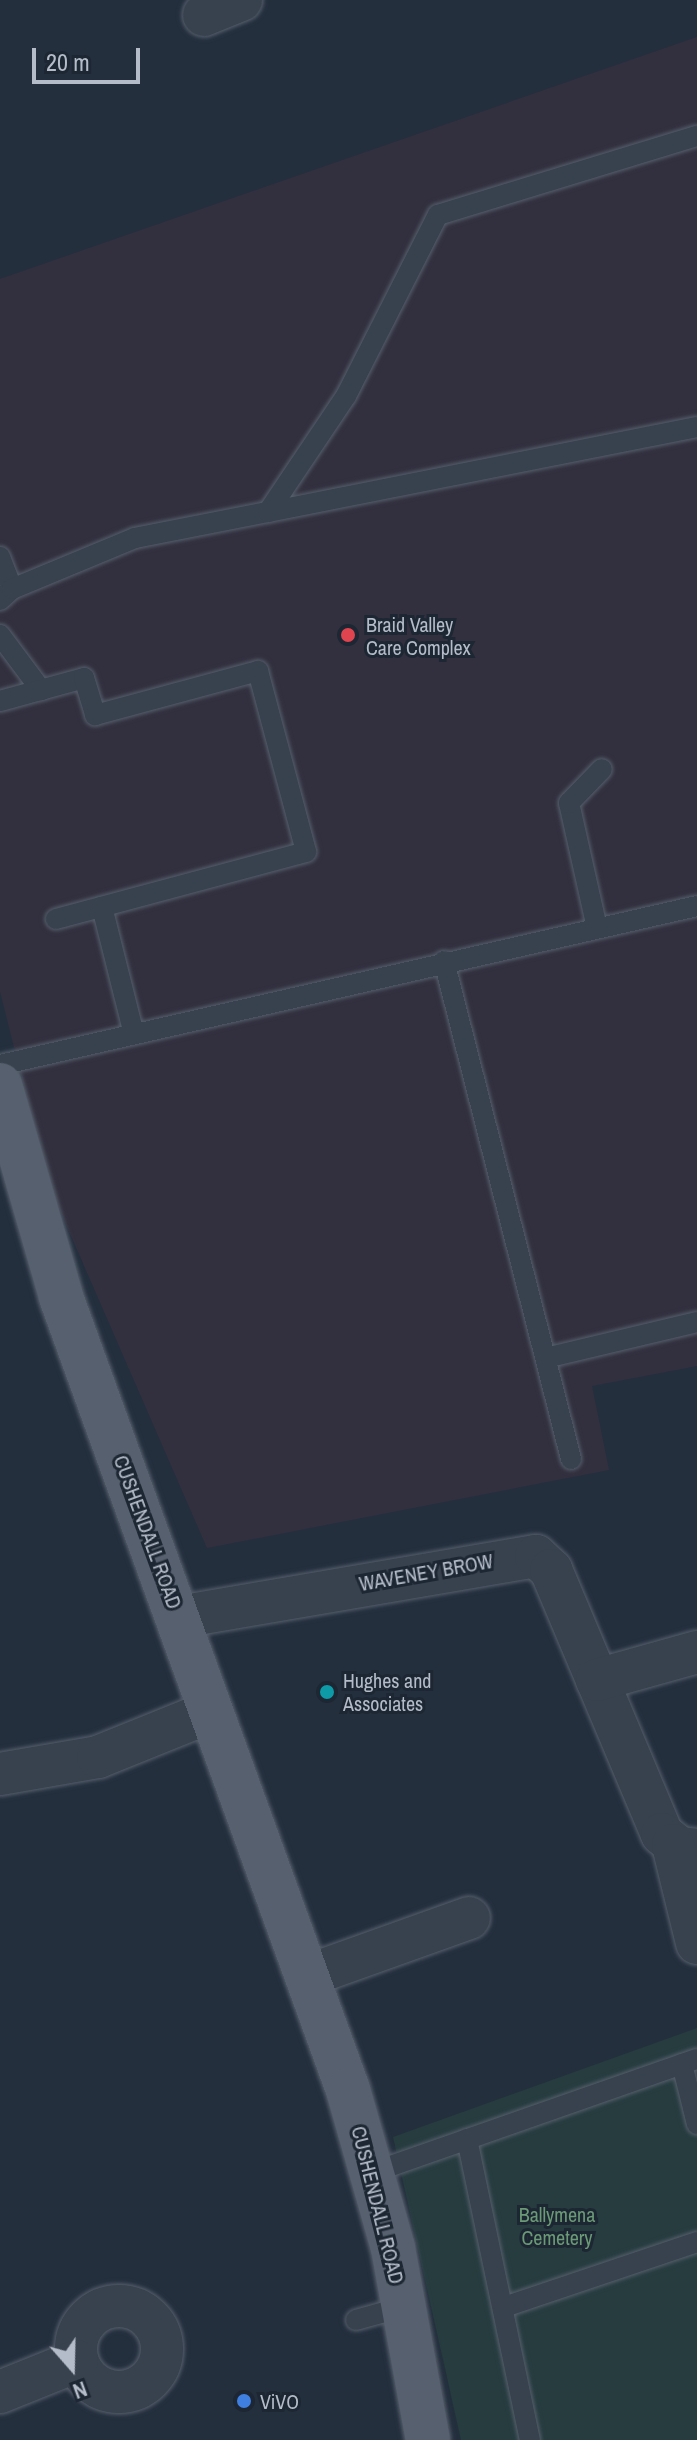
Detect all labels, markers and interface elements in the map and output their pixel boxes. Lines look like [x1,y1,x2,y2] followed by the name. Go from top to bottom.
[36,32,144,82] scale bar
[46,46,90,78] text: 20 m
[366,612,471,659] place label: Braid Valley Care Complex
[337,624,359,646] marker: Braid Valley Care Complex
[109,1452,187,1612] street label: CUSHENDALL ROAD
[357,1548,495,1596] street label: WAVENEY BROW
[343,1668,431,1715] place label: Hughes and Associates
[318,1683,336,1701] marker: Hughes and Associates
[347,2123,409,2287] street label: CUSHENDALL ROAD
[519,2203,595,2250] park label: Ballymena Cemetery
[32,2328,112,2408] north arrow
[69,2374,91,2407] text: N
[260,2389,299,2413] place label: ViVO
[235,2392,253,2410] marker: ViVO

